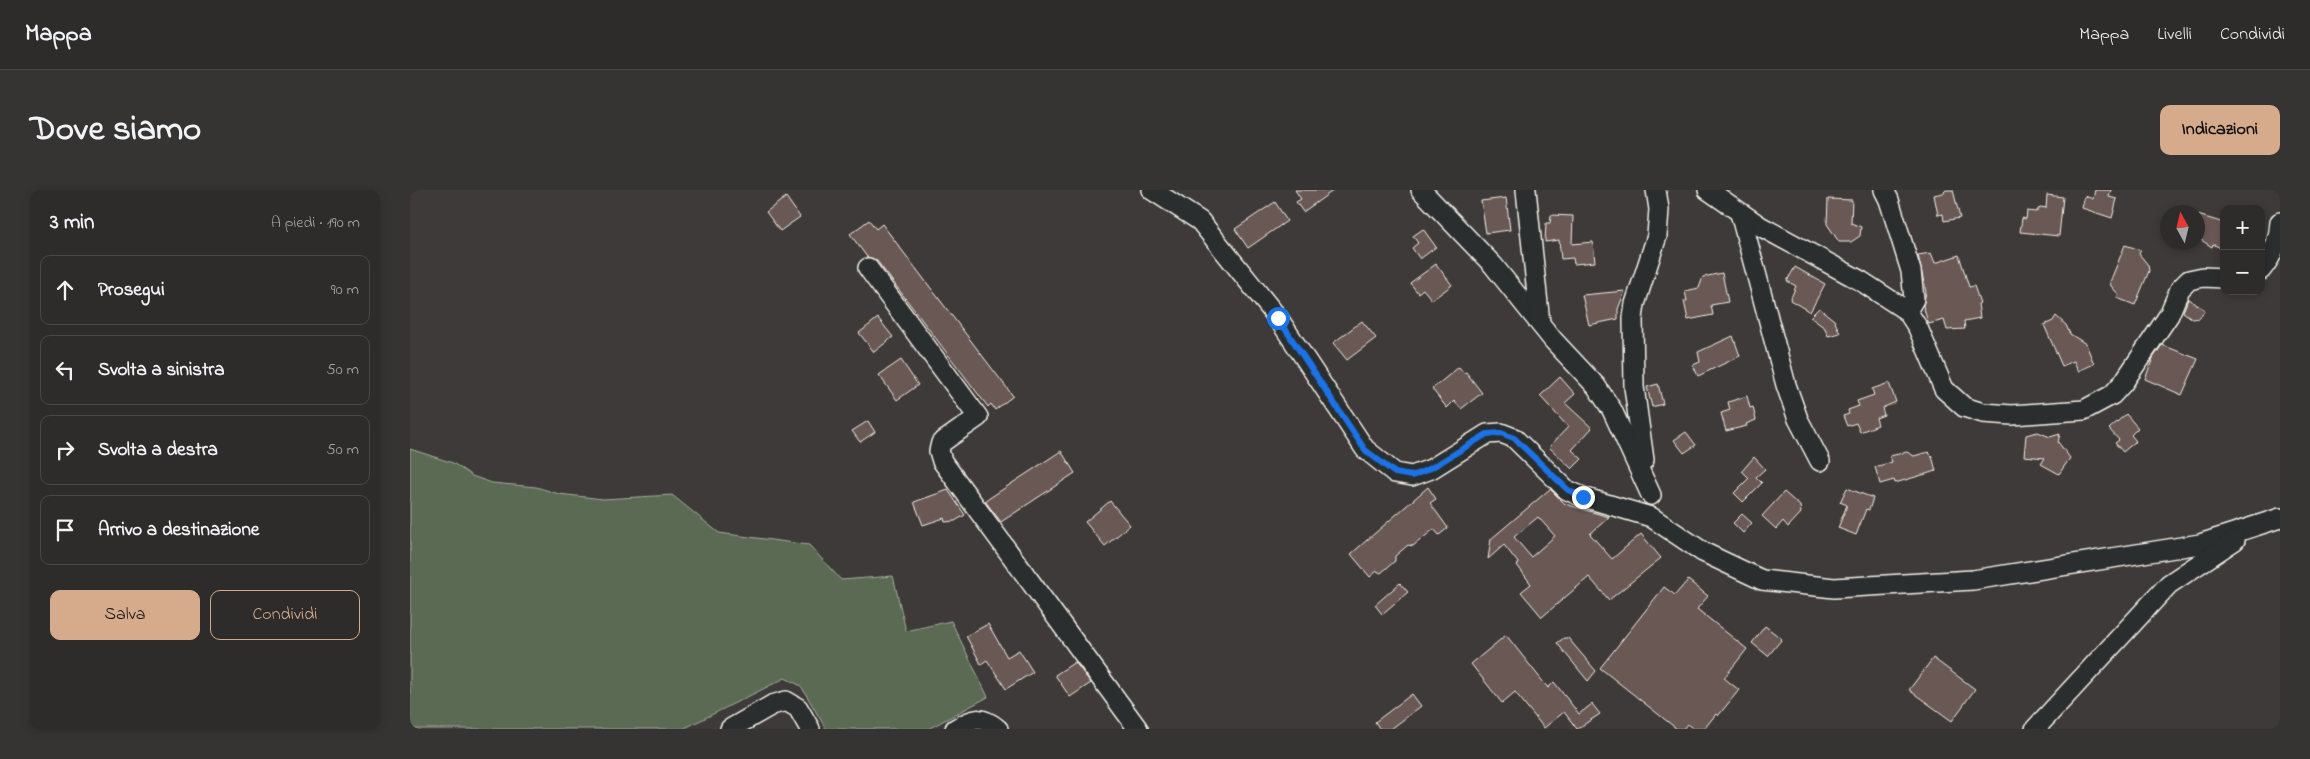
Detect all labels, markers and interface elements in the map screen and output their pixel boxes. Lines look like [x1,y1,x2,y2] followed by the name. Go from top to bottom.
[25,17,92,52] text: Mappa
[2079,22,2129,48] text: Mappa
[2157,22,2192,48] text: Livelli
[2220,22,2285,48] text: Condividi
[30,105,201,156] text: Dove siamo
[2160,105,2280,155] button: Indicazioni
[2160,205,2205,250] north arrow
[2220,205,2265,295] map controls
[2220,205,2265,250] button: +
[50,208,94,238] text: 3 min
[271,211,360,235] text: A piedi · 190 m
[2220,250,2265,295] button: −
[51,276,79,304] icon: ahead
[98,277,165,304] text: Prosegui
[331,278,359,302] text: 90 m
[1267,307,1290,330] route start
[51,356,79,384] icon: left
[98,357,225,384] text: Svolta a sinistra
[327,358,359,382] text: 50 m
[51,436,79,464] icon: right
[98,437,218,464] text: Svolta a destra
[327,438,359,462] text: 50 m
[1572,486,1595,509] route end
[51,516,79,544] icon: arrive
[98,517,259,544] text: Arrivo a destinazione
[50,590,200,640] button: Salva
[210,590,360,640] button: Condividi

